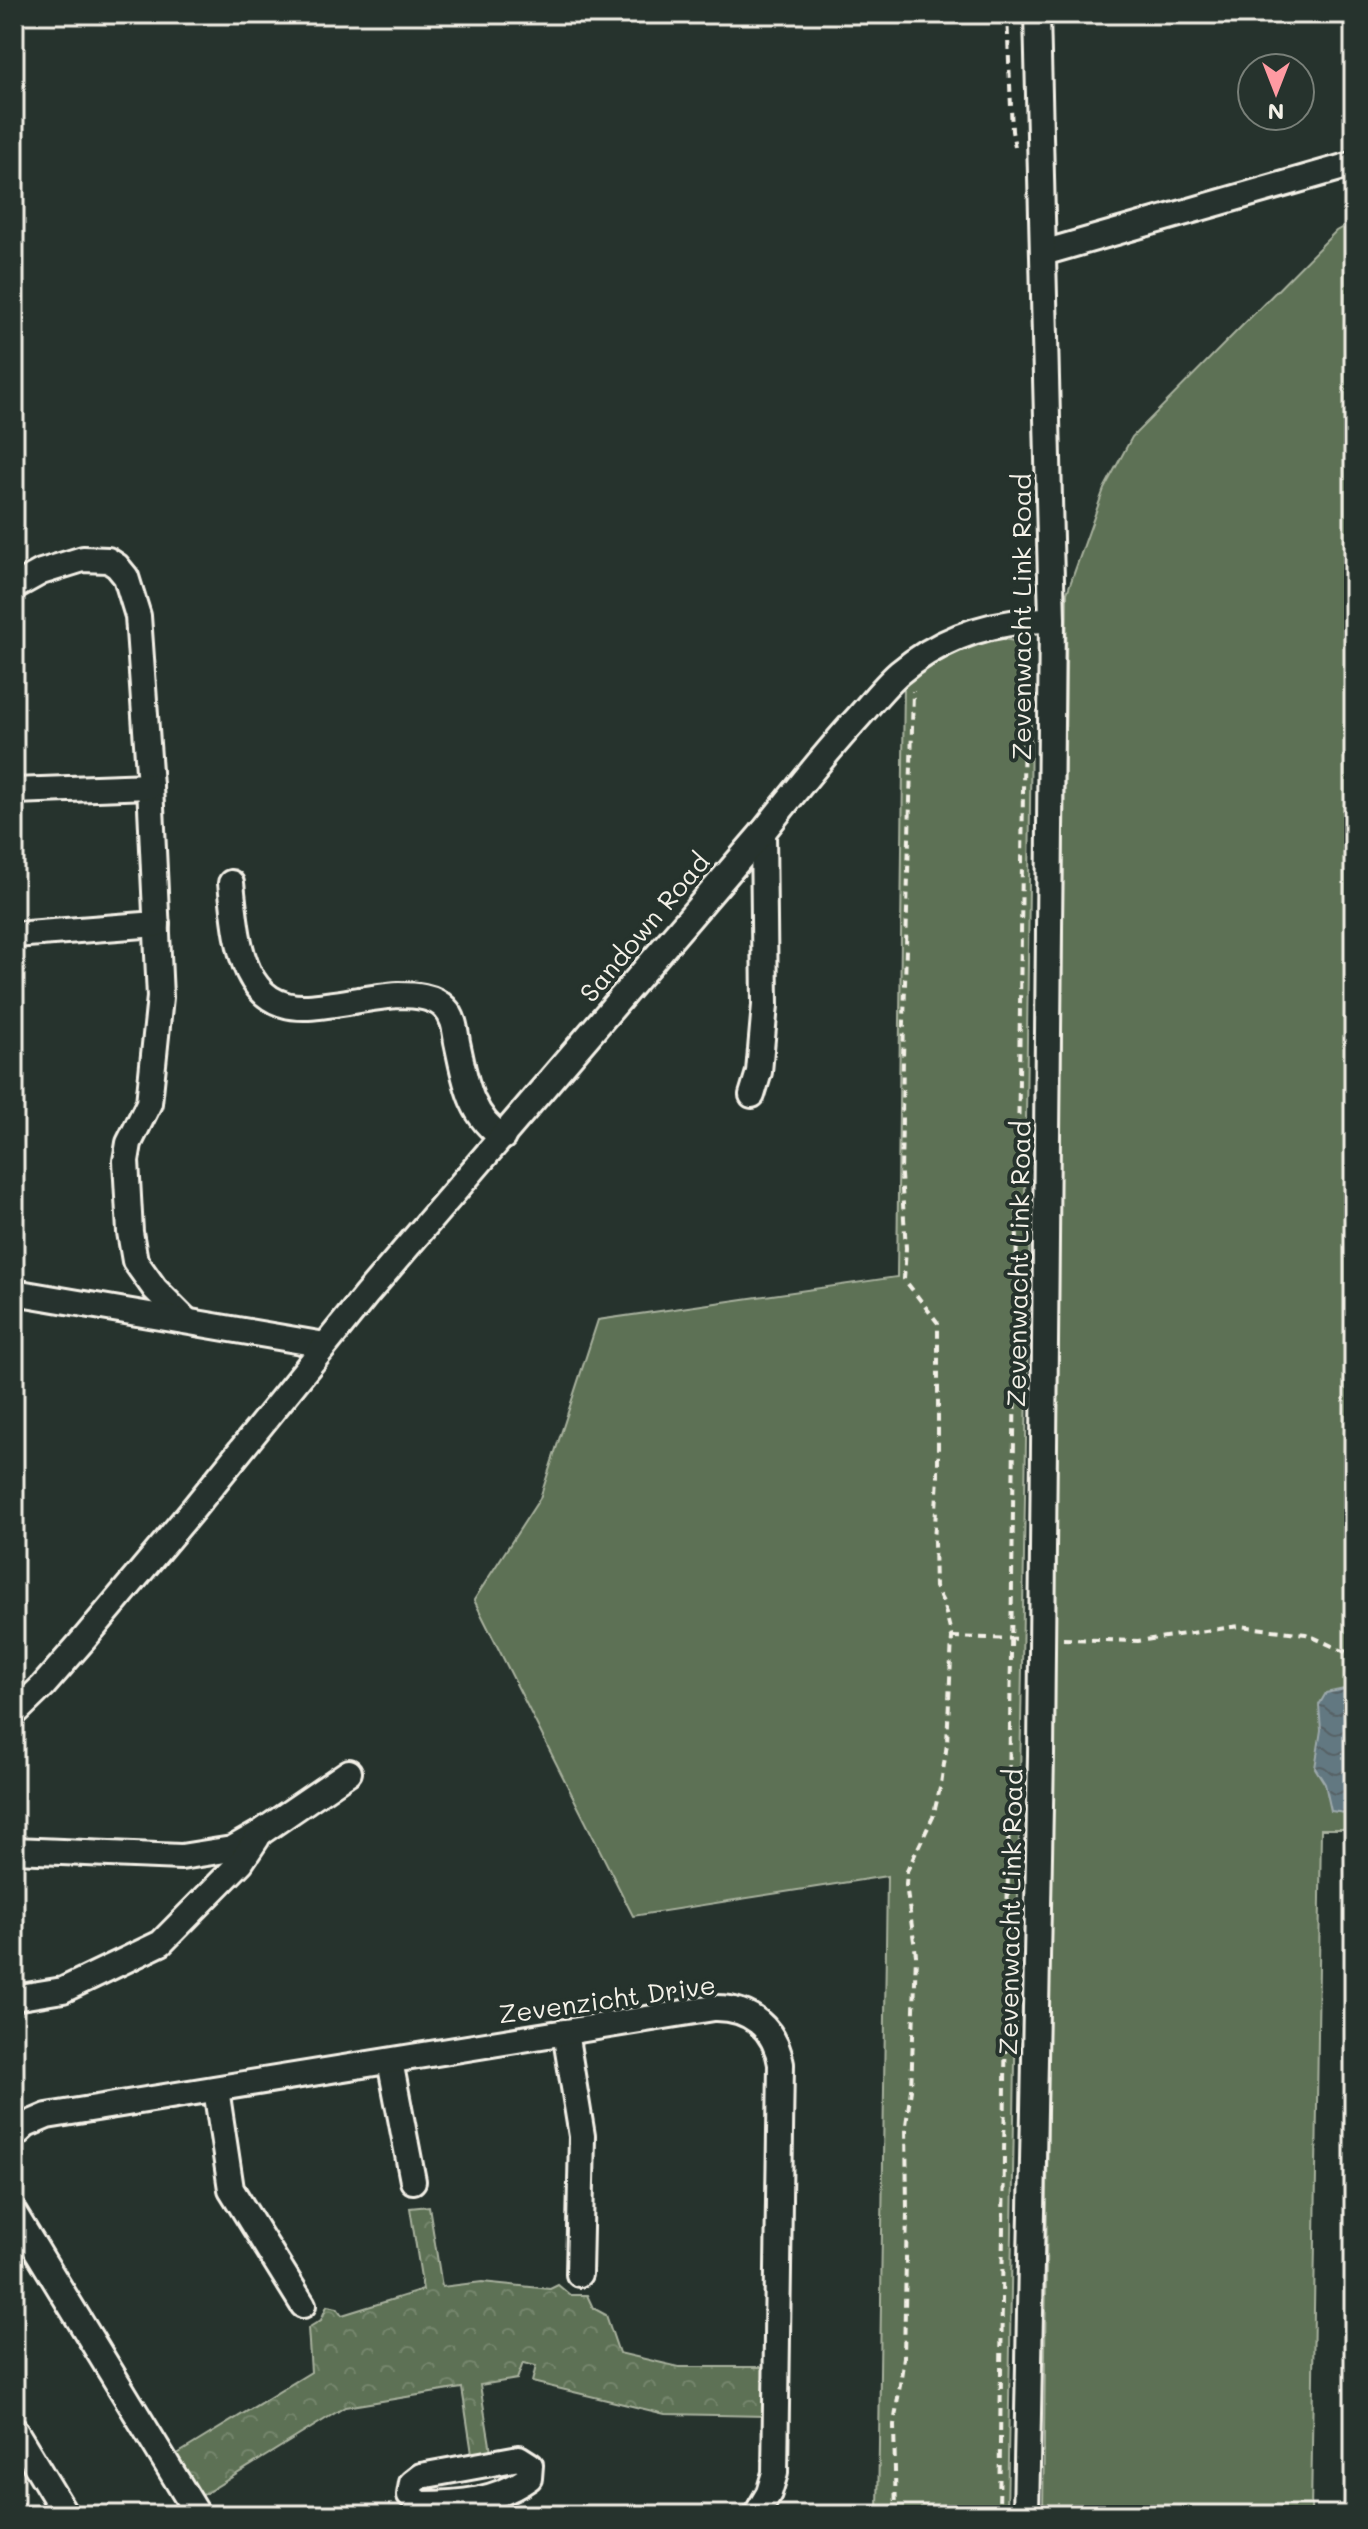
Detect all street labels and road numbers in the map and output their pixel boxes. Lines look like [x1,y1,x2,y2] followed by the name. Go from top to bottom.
[1004,474,1038,760] street label: Zevenwacht Link Road
[572,845,716,1009] street label: Sandown Road
[998,1120,1038,1408] street label: Zevenwacht Link Road
[990,1768,1030,2056] street label: Zevenwacht Link Road
[496,1967,718,2031] street label: Zevenzicht Drive

